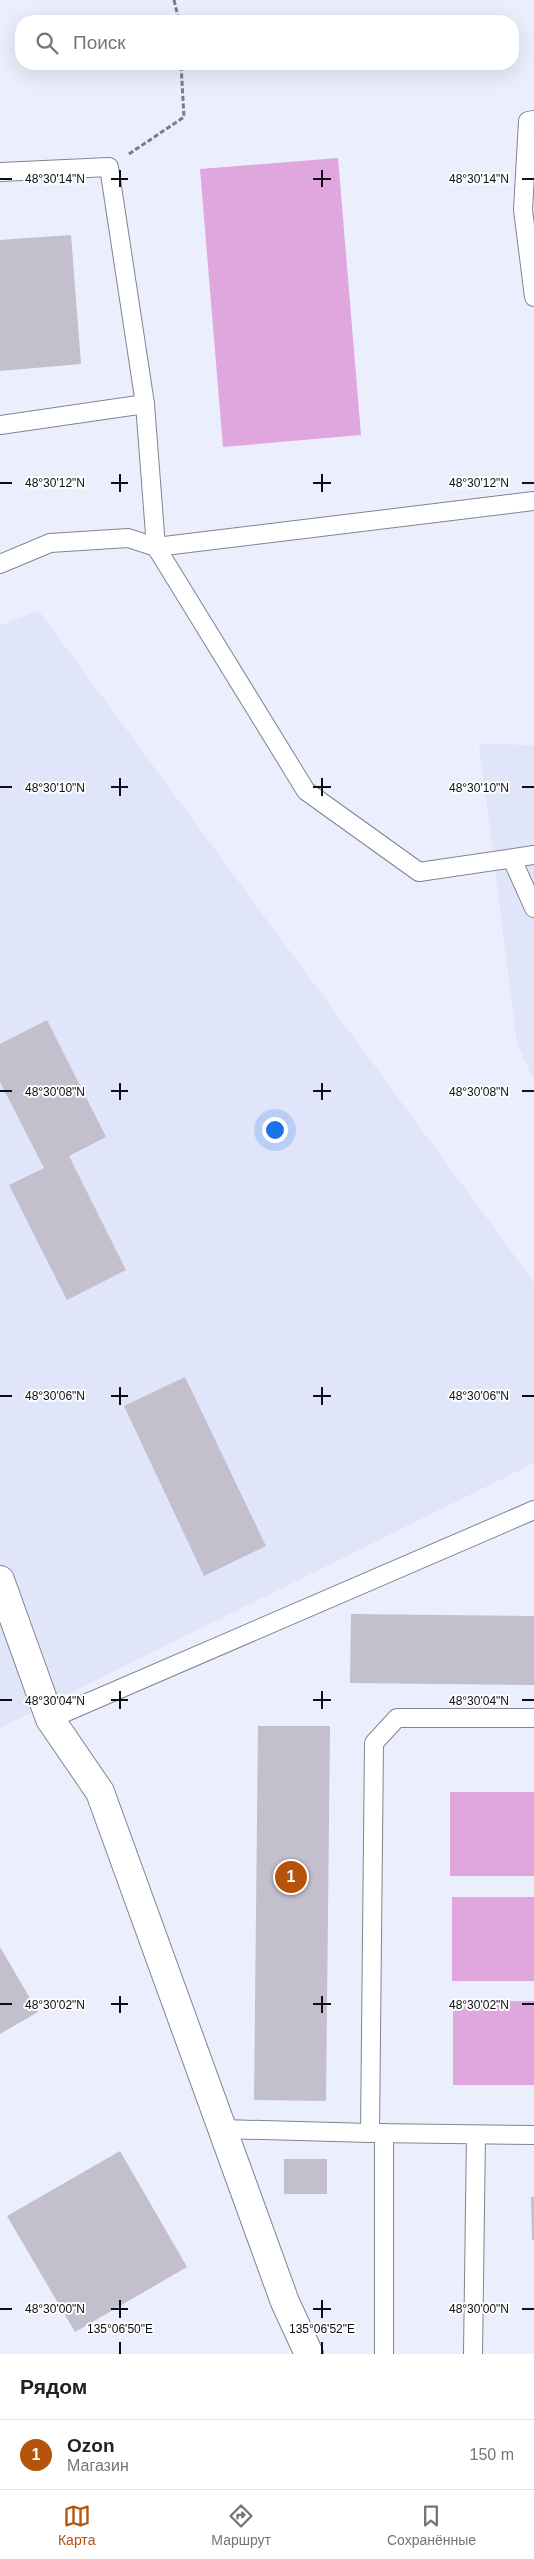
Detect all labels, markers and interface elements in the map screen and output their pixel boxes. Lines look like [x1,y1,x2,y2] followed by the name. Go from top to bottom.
[15,15,519,70] search box
[33,29,61,57] icon: search
[73,32,126,53] text: Поиск
[25,172,85,186] text: 48°30'14"N
[449,172,509,186] text: 48°30'14"N
[25,476,85,490] text: 48°30'12"N
[449,476,509,490] text: 48°30'12"N
[25,781,85,795] text: 48°30'10"N
[449,781,509,795] text: 48°30'10"N
[25,1085,85,1099] text: 48°30'08"N
[449,1085,509,1099] text: 48°30'08"N
[262,1117,288,1143] your location
[25,1389,85,1403] text: 48°30'06"N
[449,1389,509,1403] text: 48°30'06"N
[25,1694,85,1708] text: 48°30'04"N
[449,1694,509,1708] text: 48°30'04"N
[275,1858,307,1896] pin: 1
[25,1998,85,2012] text: 48°30'02"N
[449,1998,509,2012] text: 48°30'02"N
[25,2302,85,2316] text: 48°30'00"N
[449,2302,509,2316] text: 48°30'00"N
[87,2322,153,2336] text: 135°06'50"E
[289,2322,355,2336] text: 135°06'52"E
[20,2375,87,2398] text: Рядом
[67,2435,115,2456] text: Ozon
[32,2446,40,2463] text: 1
[470,2446,514,2463] text: 150 m
[67,2457,129,2474] text: Магазин
[58,2502,95,2548] tab: Карта
[211,2502,271,2548] tab: Маршрут
[387,2502,476,2548] tab: Сохранённые

